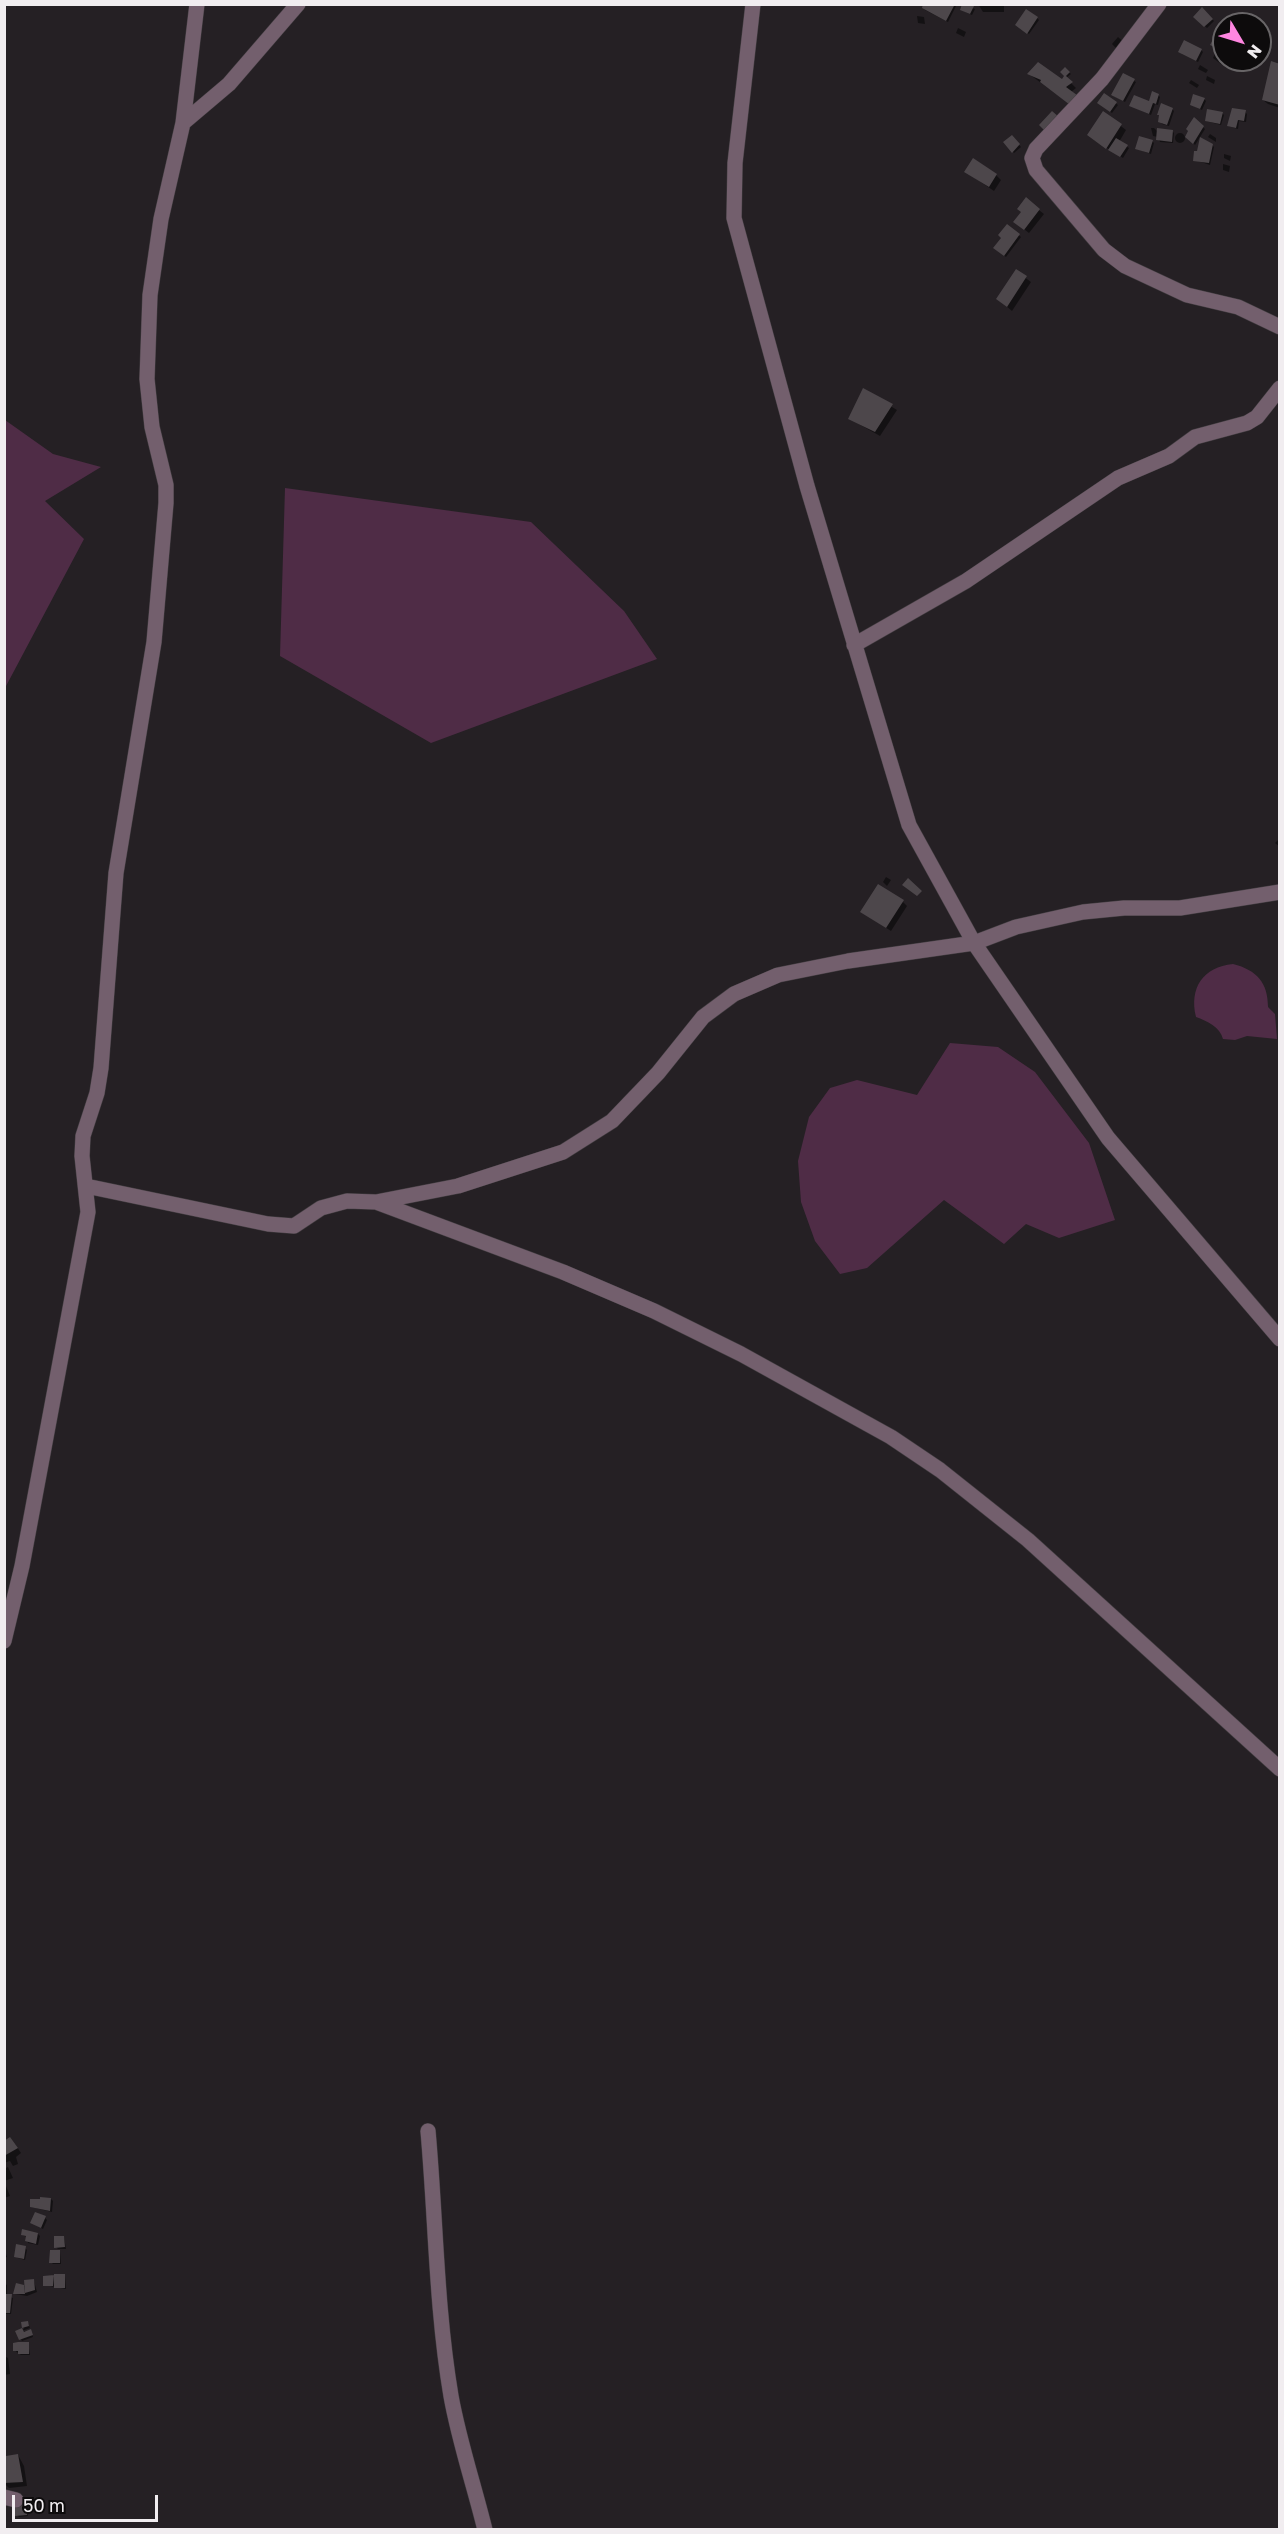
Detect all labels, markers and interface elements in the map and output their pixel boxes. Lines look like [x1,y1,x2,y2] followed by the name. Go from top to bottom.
[1212,12,1272,72] north arrow
[1243,41,1266,63] text: N
[15,2483,160,2521] scale bar
[23,2494,65,2516] text: 50 m

